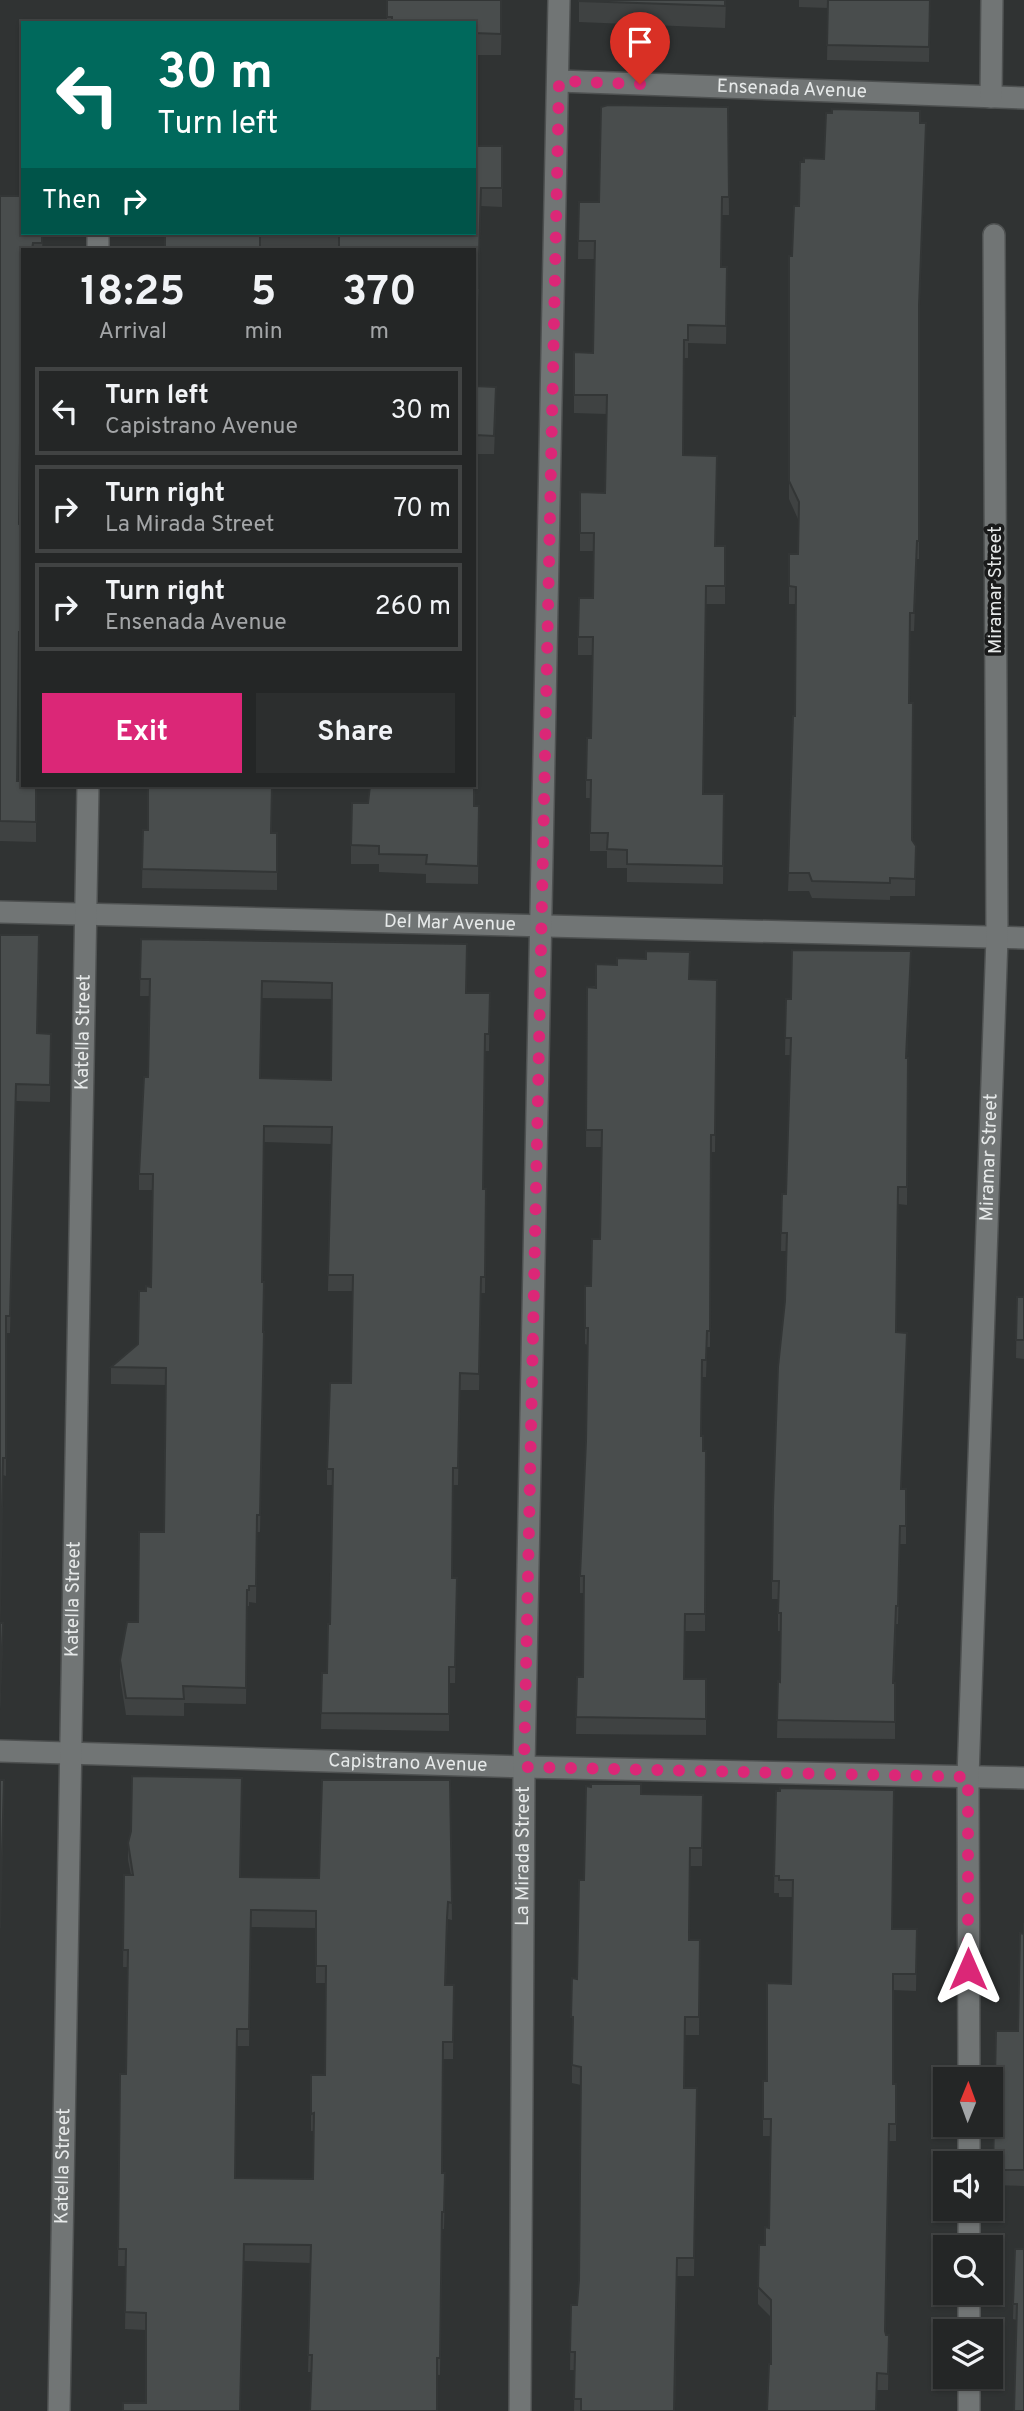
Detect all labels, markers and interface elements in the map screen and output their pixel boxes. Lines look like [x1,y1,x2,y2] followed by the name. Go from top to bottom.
[610,12.0,670,84] pin
[621,23,659,61] icon: arrive
[157,44,273,106] text: 30 m
[42,49,133,140] icon: left
[716,75,867,104] street label: Ensenada Avenue
[157,105,278,145] text: Turn left
[115,182,153,220] icon: right
[42,185,101,218] text: Then
[80,267,185,320] text: 18:25
[251,267,276,320] text: 5
[342,267,417,320] text: 370
[98,318,167,347] text: Arrival
[244,318,283,347] text: min
[370,318,389,347] text: m
[105,380,209,413] text: Turn left
[46,392,84,430] icon: left
[391,395,451,428] text: 30 m
[105,413,298,442] text: Capistrano Avenue
[105,478,225,511] text: Turn right
[46,490,84,528] icon: right
[393,493,451,526] text: 70 m
[105,511,274,540] text: La Mirada Street
[984,526,1008,654] street label: Miramar Street
[105,576,225,609] text: Turn right
[46,588,84,626] icon: right
[375,591,451,624] text: 260 m
[105,609,287,638] text: Ensenada Avenue
[42,693,242,773] button: Exit
[256,693,455,773] button: Share
[384,910,516,937] street label: Del Mar Avenue
[71,974,97,1090] street label: Katella Street
[975,1093,1004,1222] street label: Miramar Street
[60,1541,87,1657] street label: Katella Street
[328,1749,488,1778] street label: Capistrano Avenue
[511,1786,536,1926] street label: La Mirada Street
[931,1932,1005,2006] position arrow
[933,2067,1003,2137] north arrow
[933,2067,1003,2389] map controls
[50,2108,76,2224] street label: Katella Street
[933,2151,1003,2221] button: sound
[933,2235,1003,2305] button: search
[933,2319,1003,2389] button: layers

